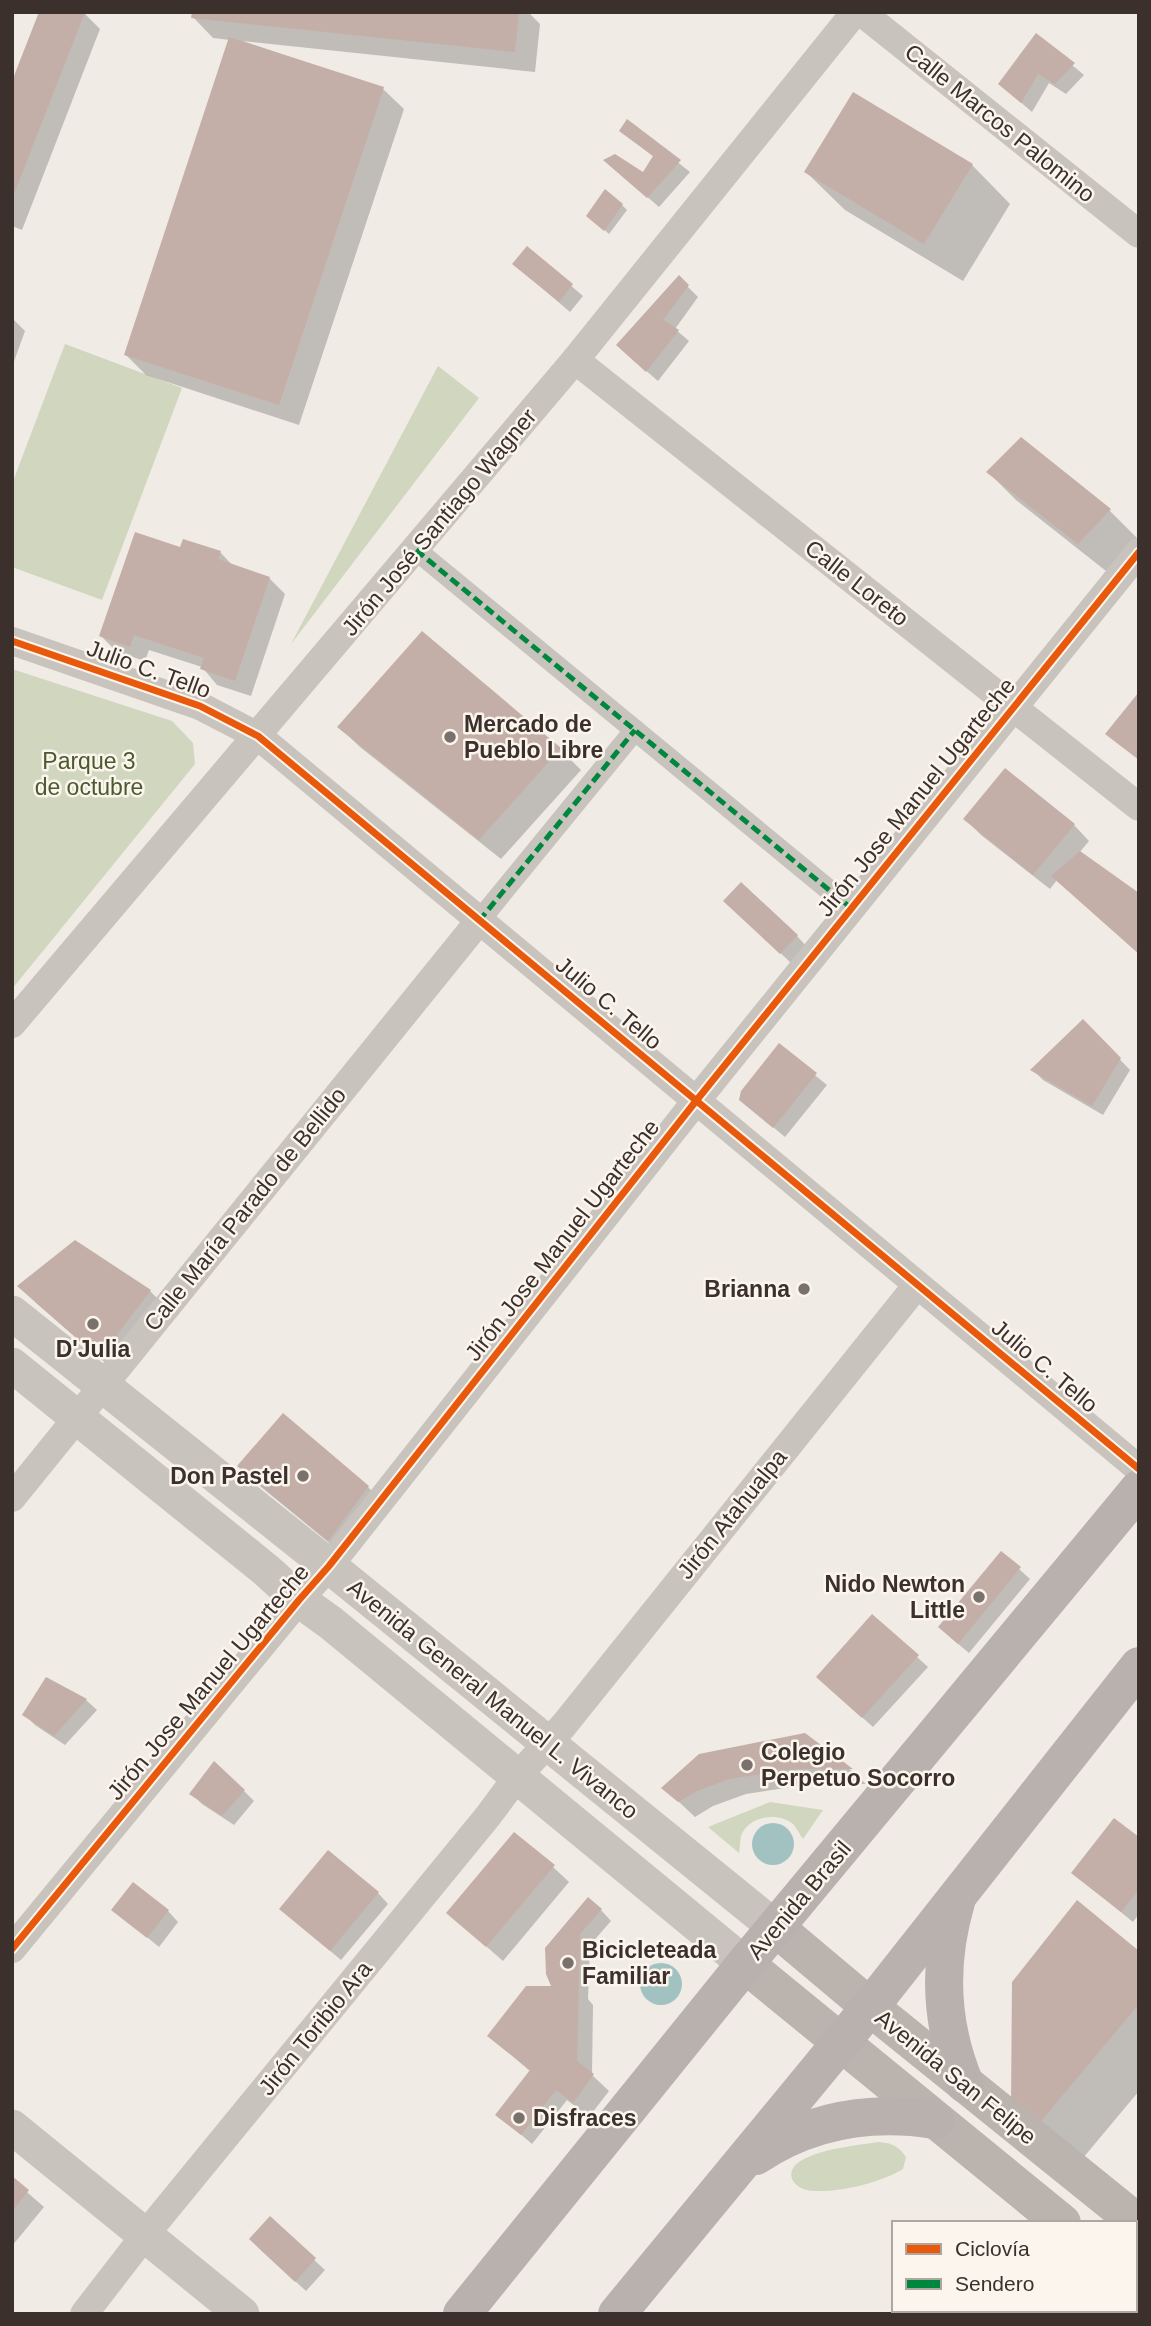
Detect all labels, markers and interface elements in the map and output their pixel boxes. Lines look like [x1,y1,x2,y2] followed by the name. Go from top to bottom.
[900,38,1100,208] street label: Calle Marcos Palomino
[336,403,542,641] street label: Jirón José Santiago Wagner
[800,535,914,631] street label: Calle Loreto
[83,635,215,703] street label: Julio C. Tello
[812,673,1020,921] street label: Jirón Jose Manuel Ugarteche
[464,711,603,763] place label: Mercado de Pueblo Libre
[442,729,458,745] marker: Mercado de Pueblo Libre
[35,748,143,800] park label: Parque 3 de octubre
[551,951,667,1055] street label: Julio C. Tello
[139,1082,351,1336] street label: Calle María Parado de Bellido
[460,1114,664,1366] street label: Jirón Jose Manuel Ugarteche
[704,1276,790,1302] place label: Brianna
[796,1281,812,1297] marker: Brianna
[987,1314,1103,1418] street label: Julio C. Tello
[85,1316,101,1332] marker: D'Julia
[56,1336,130,1362] place label: D'Julia
[672,1444,792,1584] street label: Jirón Atahualpa
[170,1463,289,1489] place label: Don Pastel
[295,1468,311,1484] marker: Don Pastel
[102,1559,314,1805] street label: Jirón Jose Manuel Ugarteche
[824,1571,965,1623] place label: Nido Newton Little
[343,1574,643,1824] street label: Avenida General Manuel L. Vivanco
[971,1589,987,1605] marker: Nido Newton Little
[761,1739,955,1791] place label: Colegio Perpetuo Socorro
[739,1757,755,1773] marker: Colegio Perpetuo Socorro
[742,1835,856,1965] street label: Avenida Brasil
[582,1937,716,1989] place label: Bicicleteada Familiar
[560,1955,576,1971] marker: Bicicleteada Familiar
[253,1956,377,2100] street label: Jirón Toribio Ara
[870,2004,1042,2150] street label: Avenida San Felipe
[533,2105,637,2131] place label: Disfraces
[511,2110,527,2126] marker: Disfraces
[892,2221,1137,2312] legend
[955,2237,1030,2260] text: Ciclovía
[955,2272,1034,2295] text: Sendero

